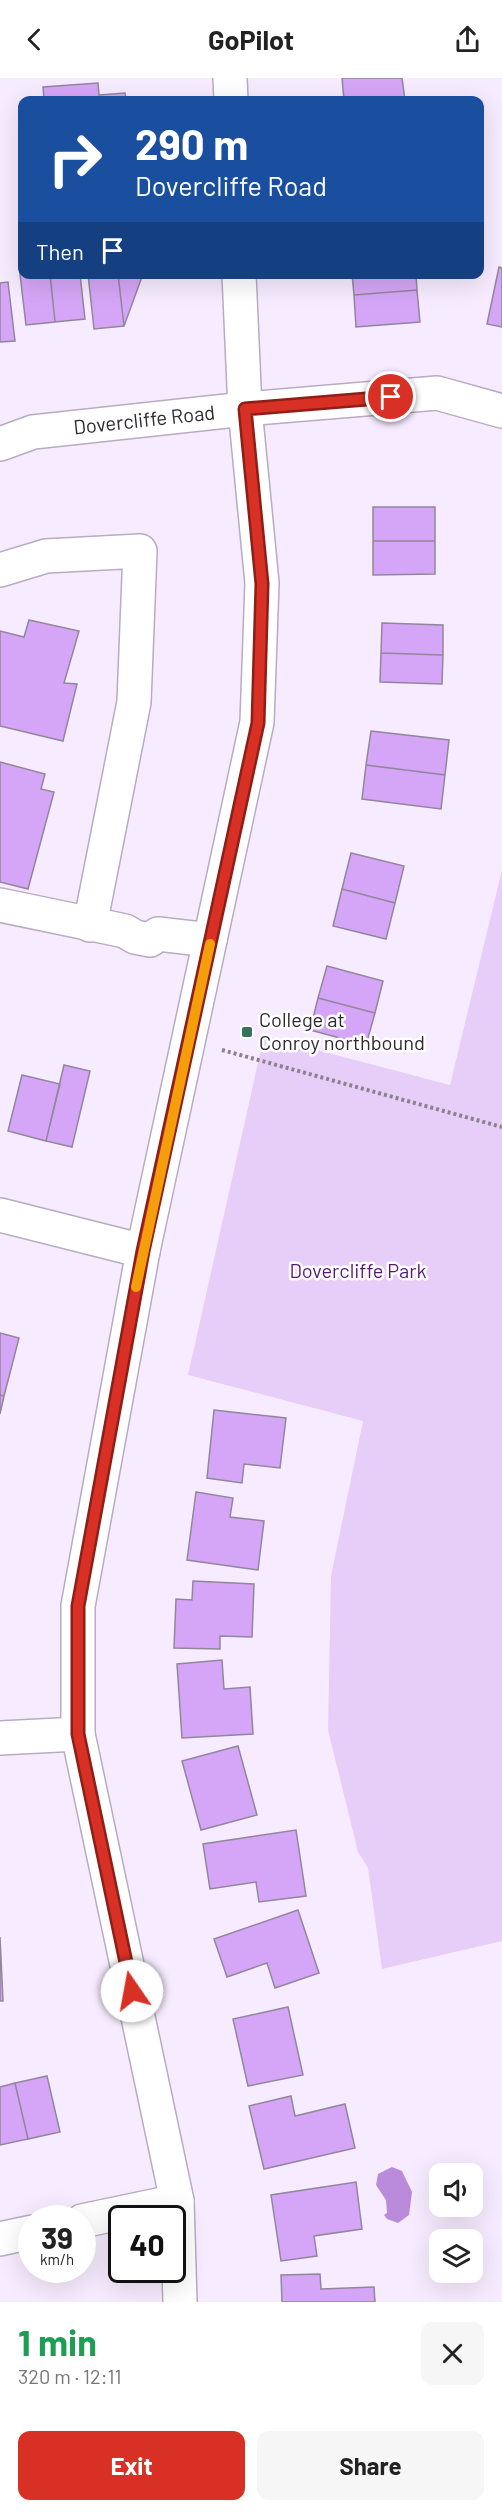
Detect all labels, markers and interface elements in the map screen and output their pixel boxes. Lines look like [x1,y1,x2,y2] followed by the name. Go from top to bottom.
[18,23,51,56] icon: back
[208,23,294,55] text: GoPilot
[451,23,484,56] icon: share
[135,118,248,168] text: 290 m
[36,120,114,198] icon: right
[135,169,327,201] text: Dovercliffe Road
[96,234,129,267] icon: arrive
[36,238,84,264] text: Then
[365,371,416,422] pin
[374,380,407,413] icon: arrive
[72,399,216,439] street label: Dovercliffe Road
[259,1007,425,1054] place label: College at Conroy northbound
[240,1025,254,1039] marker: College at Conroy northbound
[289,1258,427,1282] park label: Dovercliffe Park
[100,1959,164,2023] position arrow
[429,2163,483,2283] map controls
[429,2163,483,2217] button: sound
[108,2205,186,2283] speed limit sign: 40
[41,2219,73,2255] text: 39
[429,2229,483,2283] button: layers
[40,2250,74,2268] text: km/h
[18,2320,97,2363] text: 1 min
[421,2322,484,2385] button: close
[18,2364,122,2388] text: 320 m · 12:11
[18,2431,245,2500] button: Exit
[257,2431,484,2500] button: Share

